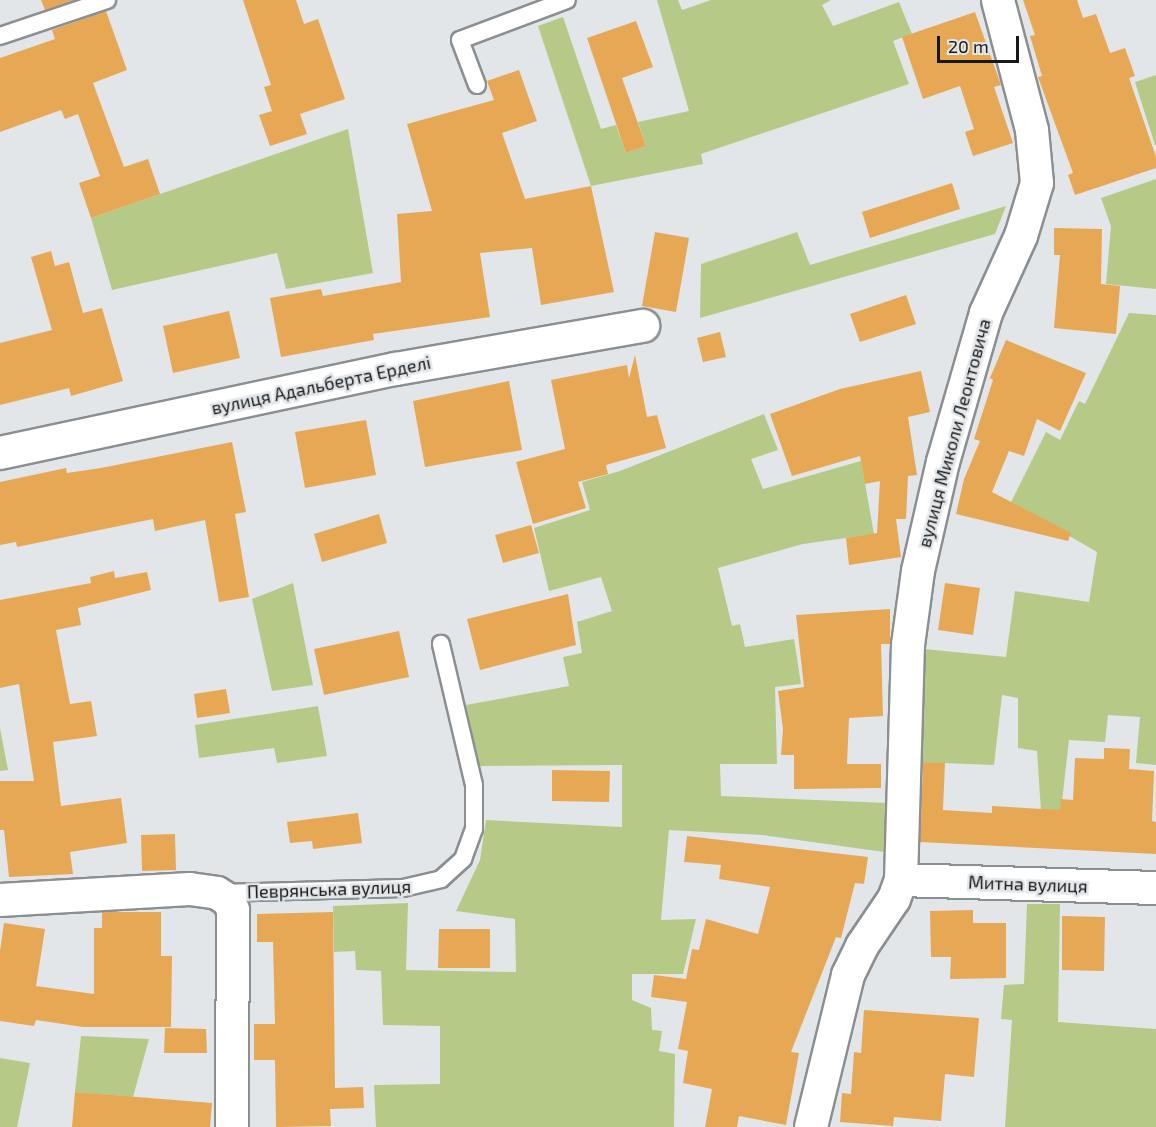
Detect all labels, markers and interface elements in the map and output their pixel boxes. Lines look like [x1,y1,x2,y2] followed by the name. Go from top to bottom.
[940,24,1022,62] scale bar
[948,35,989,57] text: 20 m
[913,316,995,550] street label: вулиця Миколи Леонтовича
[209,351,433,419] street label: вулиця Адальберта Ерделі
[968,871,1088,897] street label: Митна вулиця
[247,875,411,903] street label: Певрянська вулиця

